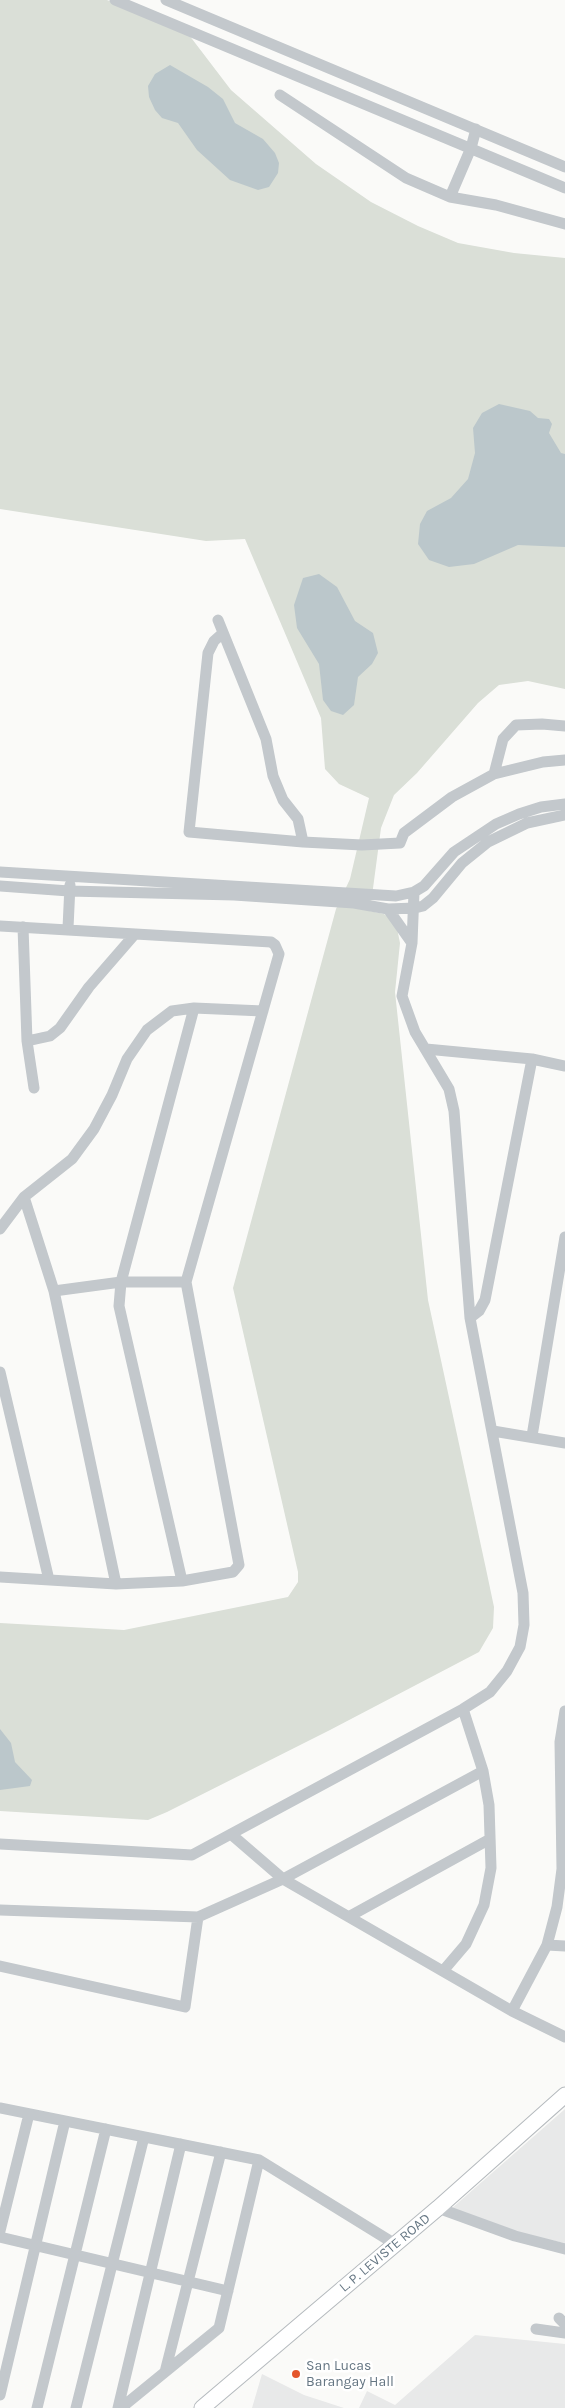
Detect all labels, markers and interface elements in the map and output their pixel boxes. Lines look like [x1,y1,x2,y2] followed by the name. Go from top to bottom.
[336,2210,434,2296] street label: L. P. LEVISTE ROAD
[306,2358,394,2390] place label: San Lucas Barangay Hall
[290,2368,302,2380] marker: San Lucas Barangay Hall

